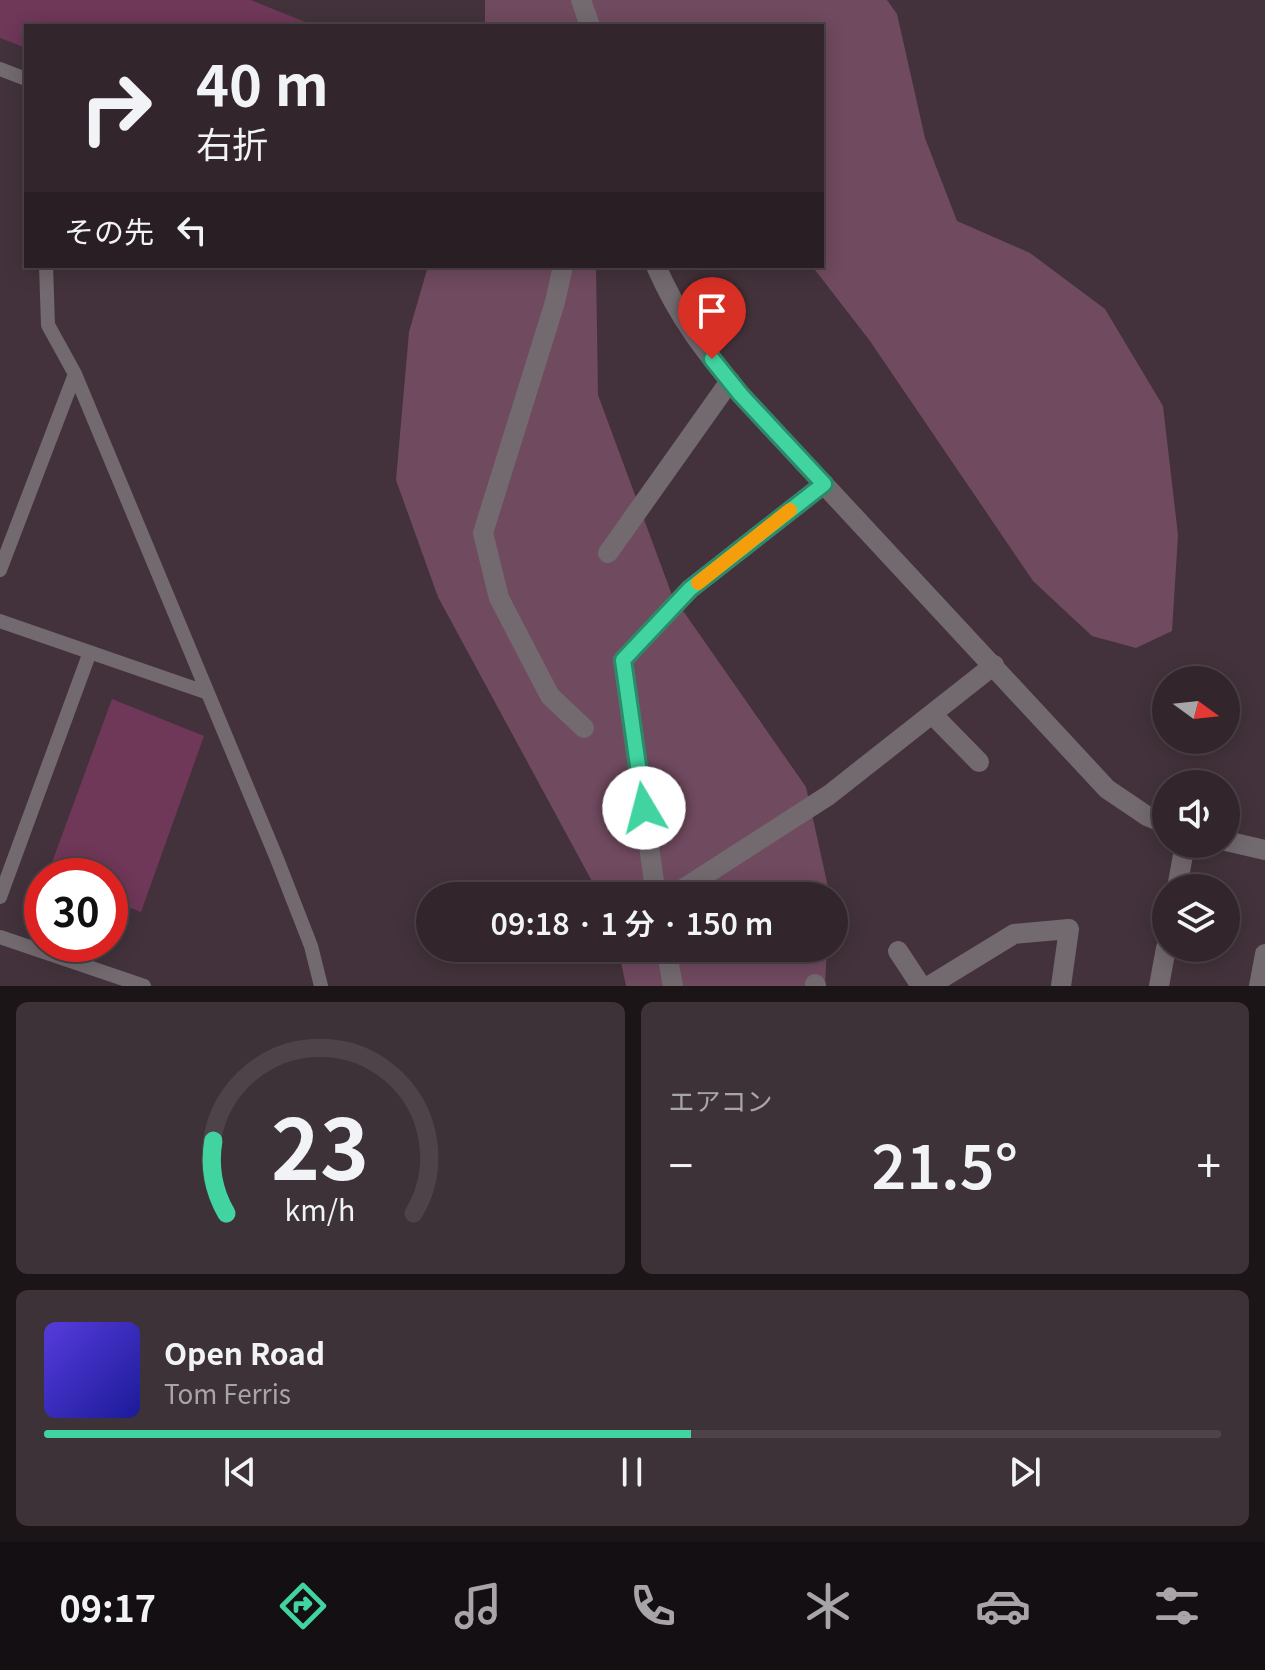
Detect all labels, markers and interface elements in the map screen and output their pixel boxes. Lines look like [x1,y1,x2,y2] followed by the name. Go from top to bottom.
[196,41,329,122] text: 40 m
[64,56,168,160] icon: right
[196,116,268,168] text: 右折
[64,208,154,252] text: その先
[170,208,214,252] icon: left
[678,277,746,359] pin
[690,289,734,333] icon: arrive
[1152,666,1240,754] north arrow
[1152,666,1240,962] map controls
[602,766,686,850] position arrow
[1152,770,1240,858] button: sound
[24,858,128,962] speed limit sign: 30
[1152,874,1240,962] button: layers
[491,900,773,944] text: 09:18 · 1 分 · 150 m
[669,1081,773,1118] text: エアコン
[271,1083,369,1204] text: 23
[871,1119,1018,1206] text: 21.5°
[669,1131,693,1195] text: −
[1197,1131,1221,1195] text: +
[285,1188,356,1229] text: km/h
[164,1330,325,1374] text: Open Road
[164,1374,291,1411] text: Tom Ferris
[218,1450,262,1494] icon: previous
[610,1450,654,1494] icon: pause
[1003,1450,1047,1494] icon: next
[275,1578,331,1634] icon: directions
[450,1578,506,1634] icon: music
[625,1578,681,1634] icon: phone
[800,1578,856,1634] icon: climate
[975,1578,1031,1634] icon: car
[1149,1578,1205,1634] icon: filters
[59,1580,156,1632] text: 09:17

